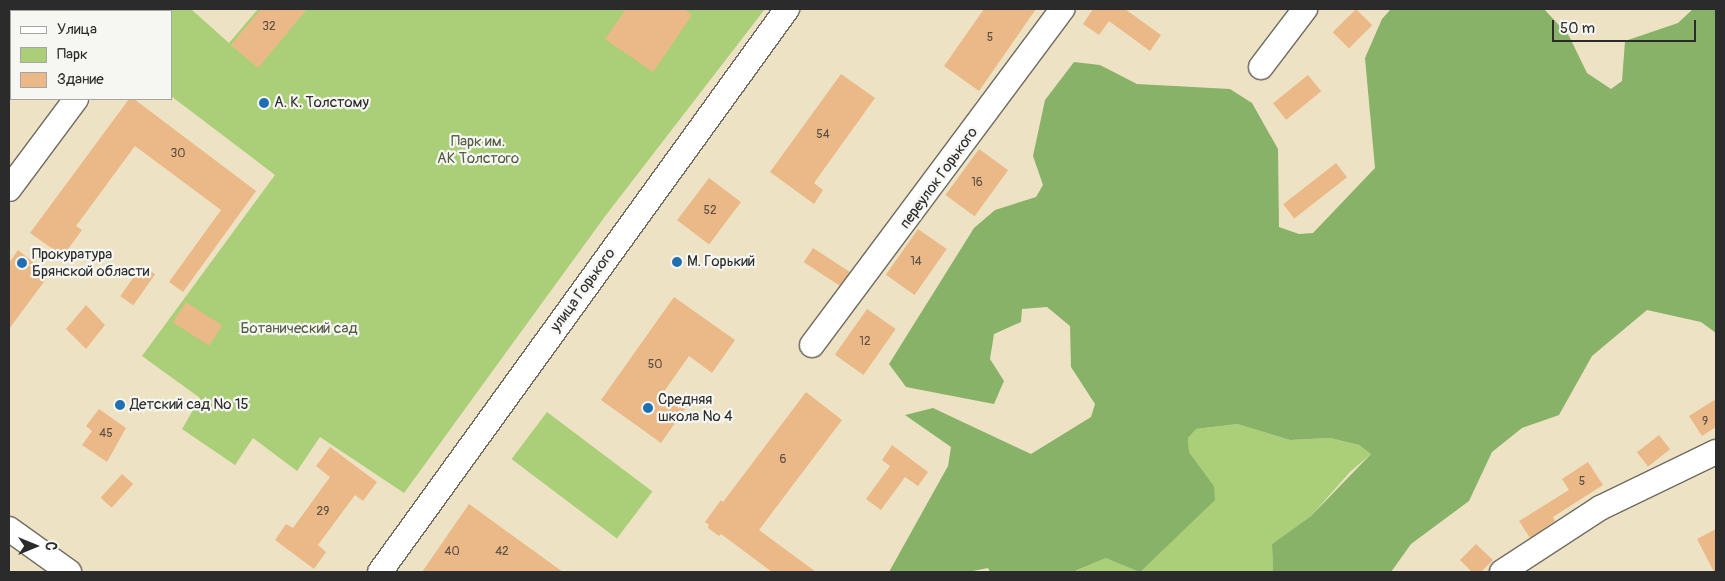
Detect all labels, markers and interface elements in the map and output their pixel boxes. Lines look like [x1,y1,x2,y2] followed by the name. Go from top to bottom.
[10,10,172,100] legend
[1555,10,1699,42] scale bar
[1560,19,1595,38] text: 50 m
[57,20,97,39] text: Улица
[262,20,276,34] house number: 32
[987,31,993,45] house number: 5
[57,45,88,64] text: Парк
[57,70,104,89] text: Здание
[274,94,369,112] place label: А. К. Толстому
[258,97,270,109] marker: А. К. Толстому
[896,124,982,232] street label: переулок Горького
[816,128,830,142] house number: 54
[437,132,519,167] park label: Парк им. АК Толстого
[171,147,185,161] house number: 30
[971,176,983,190] house number: 16
[703,204,717,218] house number: 52
[32,245,150,280] place label: Прокуратура Брянской области
[547,245,619,335] street label: улица Горького
[687,253,755,271] place label: М. Горький
[910,255,922,269] house number: 14
[671,256,683,268] marker: М. Горький
[16,257,28,269] marker: Прокуратура Брянской области
[241,320,357,338] park label: Ботанический сад
[859,335,871,349] house number: 12
[648,358,662,372] house number: 50
[658,390,733,425] place label: Средняя школа № 4
[130,396,249,414] place label: Детский сад № 15
[114,399,126,411] marker: Детский сад № 15
[642,402,654,414] marker: Средняя школа № 4
[1702,415,1708,429] house number: 9
[99,427,113,441] house number: 45
[780,453,786,467] house number: 6
[1579,475,1585,489] house number: 5
[317,505,329,519] house number: 29
[10,521,60,571] north arrow
[42,542,59,550] text: С
[444,545,460,559] house number: 40
[495,545,509,559] house number: 42

